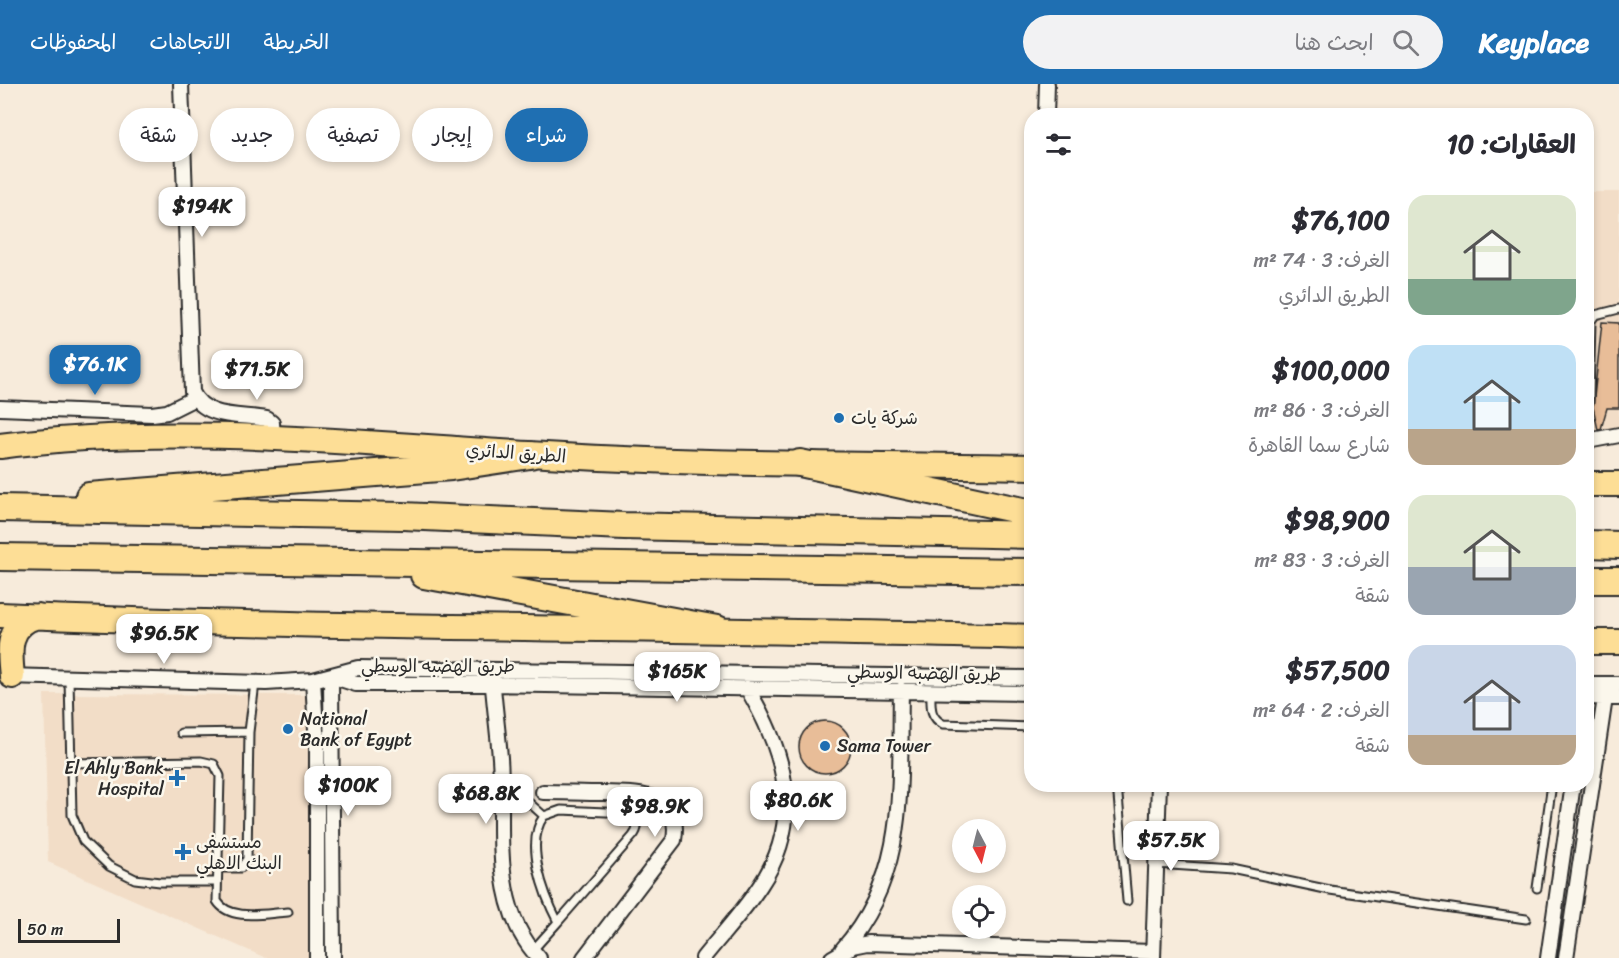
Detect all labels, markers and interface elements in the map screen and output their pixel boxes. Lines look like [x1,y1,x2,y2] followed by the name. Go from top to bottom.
[1023,15,1443,69] search box
[1479,18,1589,67] text: Keyplace
[30,23,116,61] text: المحفوظات
[149,23,231,61] text: الاتجاهات
[264,23,329,61] text: الخريطة
[1294,23,1374,62] text: ابحث هنا
[1389,26,1422,59] icon: search
[119,108,198,162] chip: شقة
[210,108,294,162] chip: جديد
[306,108,400,162] chip: تصفية
[412,108,493,162] chip: إيجار
[505,108,588,162] chip: شراء
[1447,121,1576,167] text: العقارات: 10
[1042,128,1075,161] icon: filters
[160,187,244,238] pin: $194K
[173,189,231,224] text: $194K
[1292,197,1390,243] text: $76,100
[1456,219,1528,291] icon: home
[1254,243,1390,278] text: الغرف: 3 · 74 m²
[1278,278,1390,313] text: الطريق الدائري
[46,345,144,396] pin: $76.1K
[63,347,127,382] text: $76.1K
[1272,347,1390,393] text: $100,000
[208,350,306,401] pin: $71.5K
[225,352,289,387] text: $71.5K
[1456,369,1528,441] icon: home
[1254,393,1390,428] text: الغرف: 3 · 86 m²
[851,402,918,434] place label: شركة يات
[832,411,846,425] marker: شركة يات
[1248,428,1390,463] text: شارع سما القاهرة
[465,434,567,472] street label: الطريق الدائري
[1285,497,1390,543] text: $98,900
[1456,519,1528,591] icon: home
[1254,543,1390,578] text: الغرف: 3 · 83 m²
[1355,578,1390,613] text: شقة
[115,614,213,665] pin: $96.5K
[130,616,198,651] text: $96.5K
[1286,647,1390,693] text: $57,500
[361,650,515,682] street label: طريق الهضبه الوسطي
[635,652,719,703] pin: $165K
[648,654,706,689] text: $165K
[847,656,1001,690] street label: طريق الهضبه الوسطي
[1456,669,1528,741] icon: home
[1253,693,1390,728] text: الغرف: 2 · 64 m²
[300,703,412,756] place label: National Bank of Egypt
[281,722,295,736] marker: National Bank of Egypt
[1355,728,1390,763] text: شقة
[837,730,932,762] place label: Sama Tower
[818,739,832,753] marker: Sama Tower
[64,752,165,805] place label: El Ahly Bank Hospital
[306,766,390,817] pin: $100K
[318,768,378,803] text: $100K
[168,769,186,787] marker: El Ahly Bank Hospital
[437,774,535,825] pin: $68.8K
[452,776,520,811] text: $68.8K
[749,781,847,832] pin: $80.6K
[764,783,832,818] text: $80.6K
[606,787,704,838] pin: $98.9K
[621,789,689,824] text: $98.9K
[952,819,1006,873] north arrow
[952,819,1006,939] map controls
[1122,821,1220,872] pin: $57.5K
[1137,823,1205,858] text: $57.5K
[196,826,282,879] place label: مستشفى البنك الاهلي
[174,843,192,861] marker: مستشفى البنك الاهلي
[952,885,1006,939] button: locate
[27,915,63,944] text: 50 m
[18,916,120,944] scale bar

